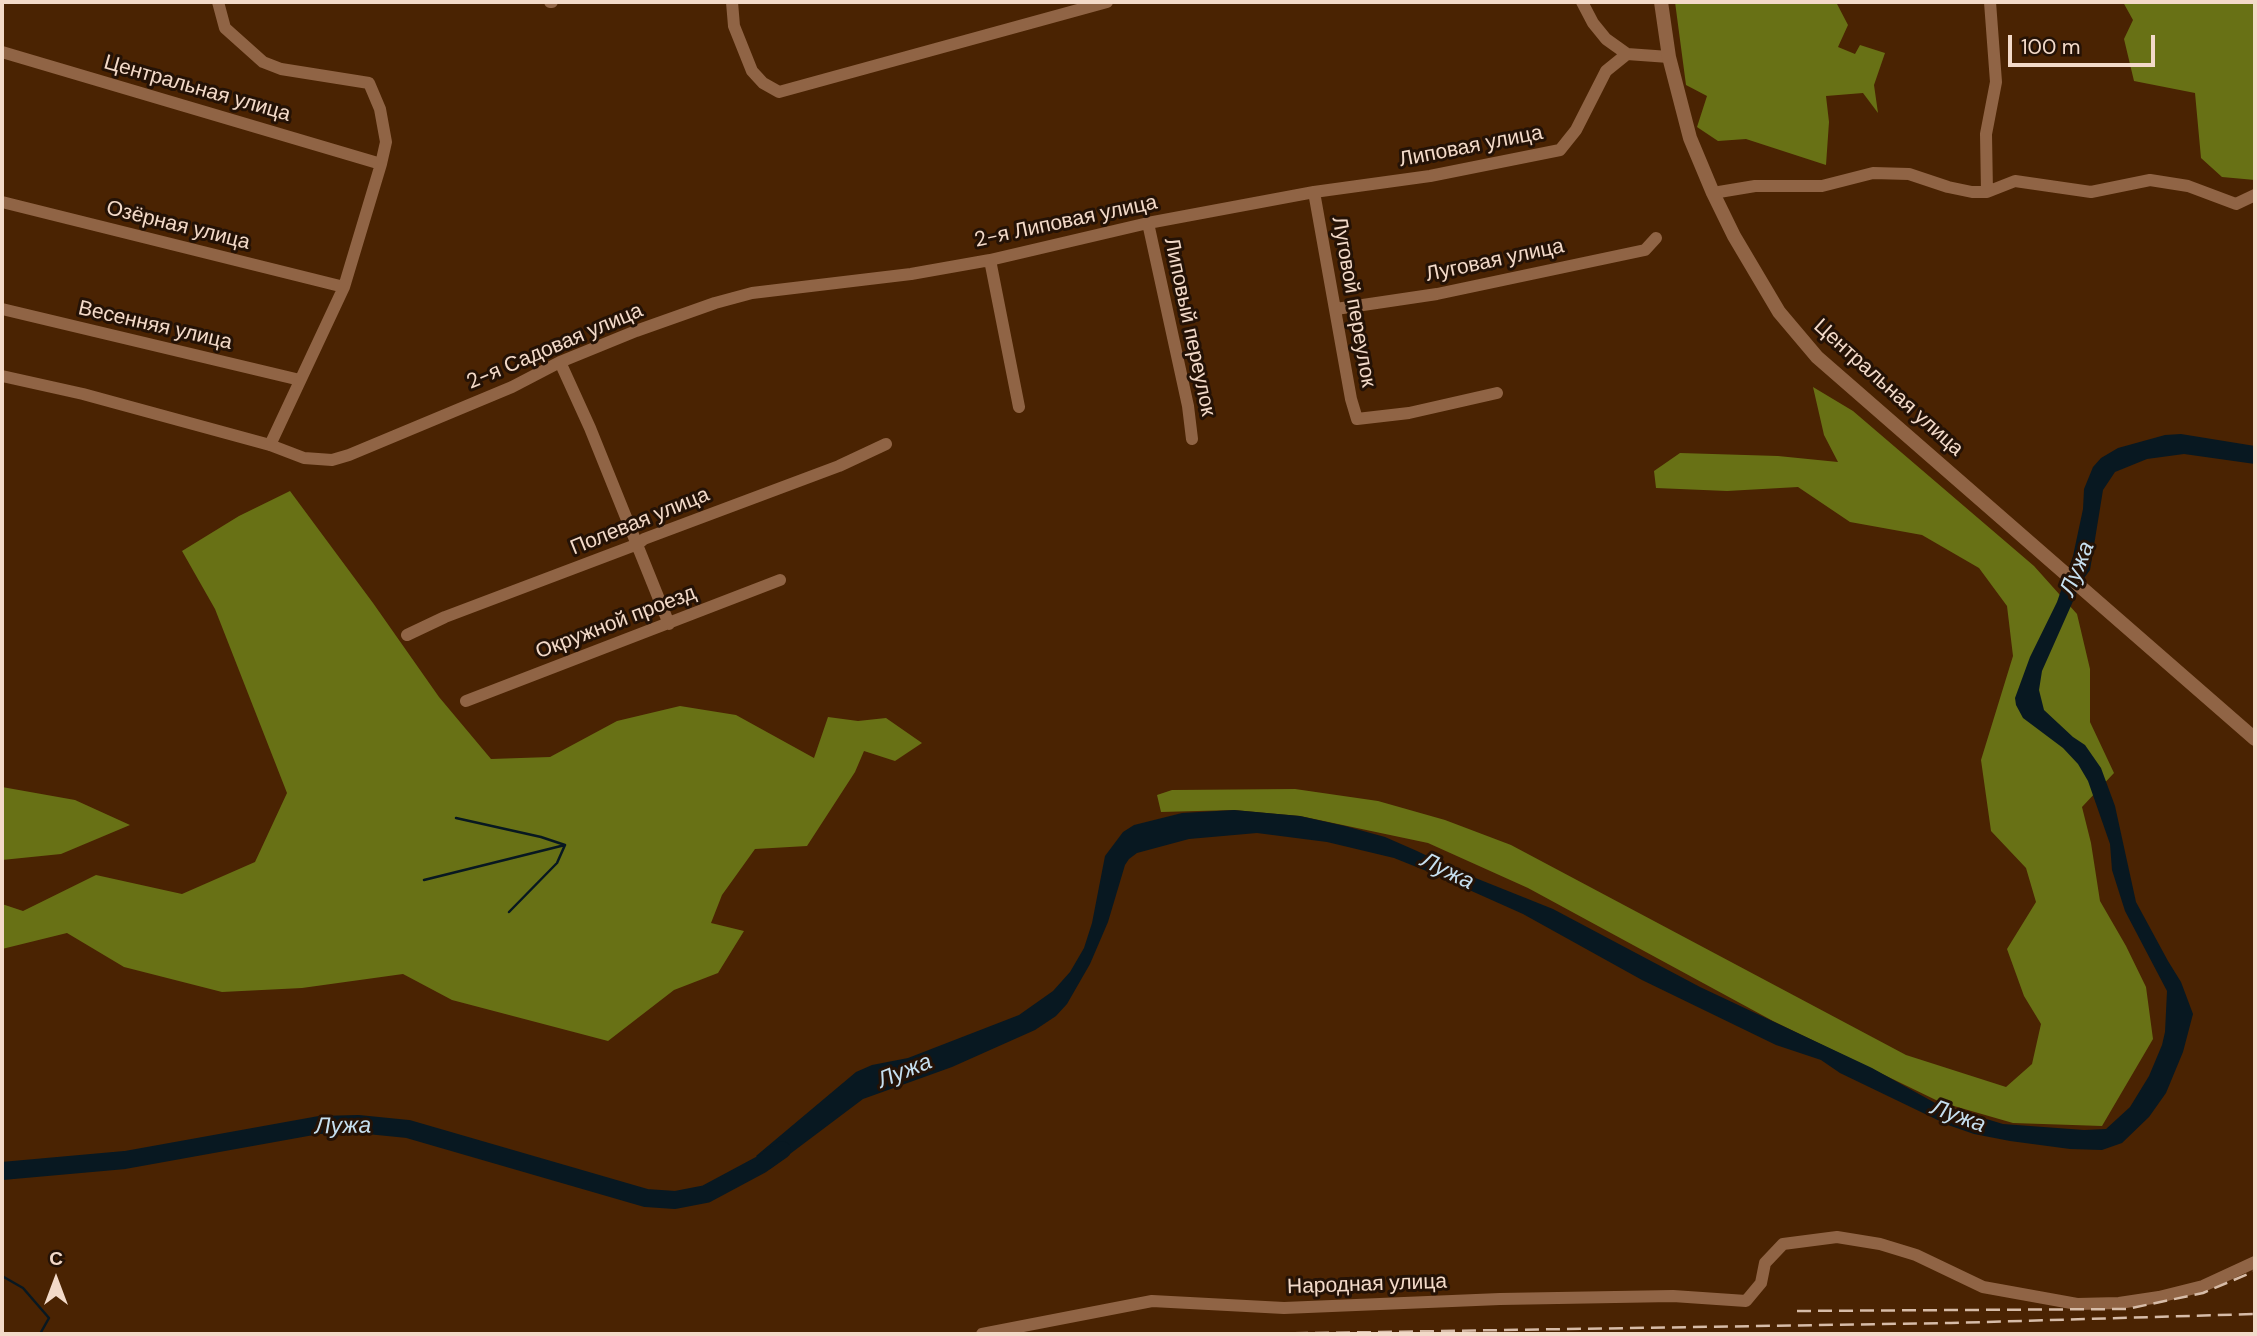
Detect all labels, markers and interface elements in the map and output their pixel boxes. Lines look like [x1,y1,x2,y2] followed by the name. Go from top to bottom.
[2012,21,2159,65] scale bar
[2021,33,2081,61] text: 100 m
[101,50,293,128] street label: Центральная улица
[1397,121,1545,173] street label: Липовая улица
[972,190,1160,254] street label: 2-я Липовая улица
[103,196,253,256] street label: Озёрная улица
[1326,215,1380,389] street label: Луговой переулок
[1424,234,1566,288] street label: Луговая улица
[1158,236,1220,418] street label: Липовый переулок
[76,296,234,356] street label: Весенняя улица
[463,299,647,395] street label: 2-я Садовая улица
[1808,314,1968,462] street label: Центральная улица
[567,483,713,561] street label: Полевая улица
[2055,538,2101,600] water label: Лужа
[532,581,700,665] street label: Окружной проезд
[1416,847,1478,897] water label: Лужа
[874,1049,936,1095] water label: Лужа
[1927,1094,1989,1140] water label: Лужа
[315,1113,371,1141] water label: Лужа
[21,1245,91,1315] north arrow
[49,1246,63,1271] text: С
[1287,1270,1447,1300] street label: Народная улица

